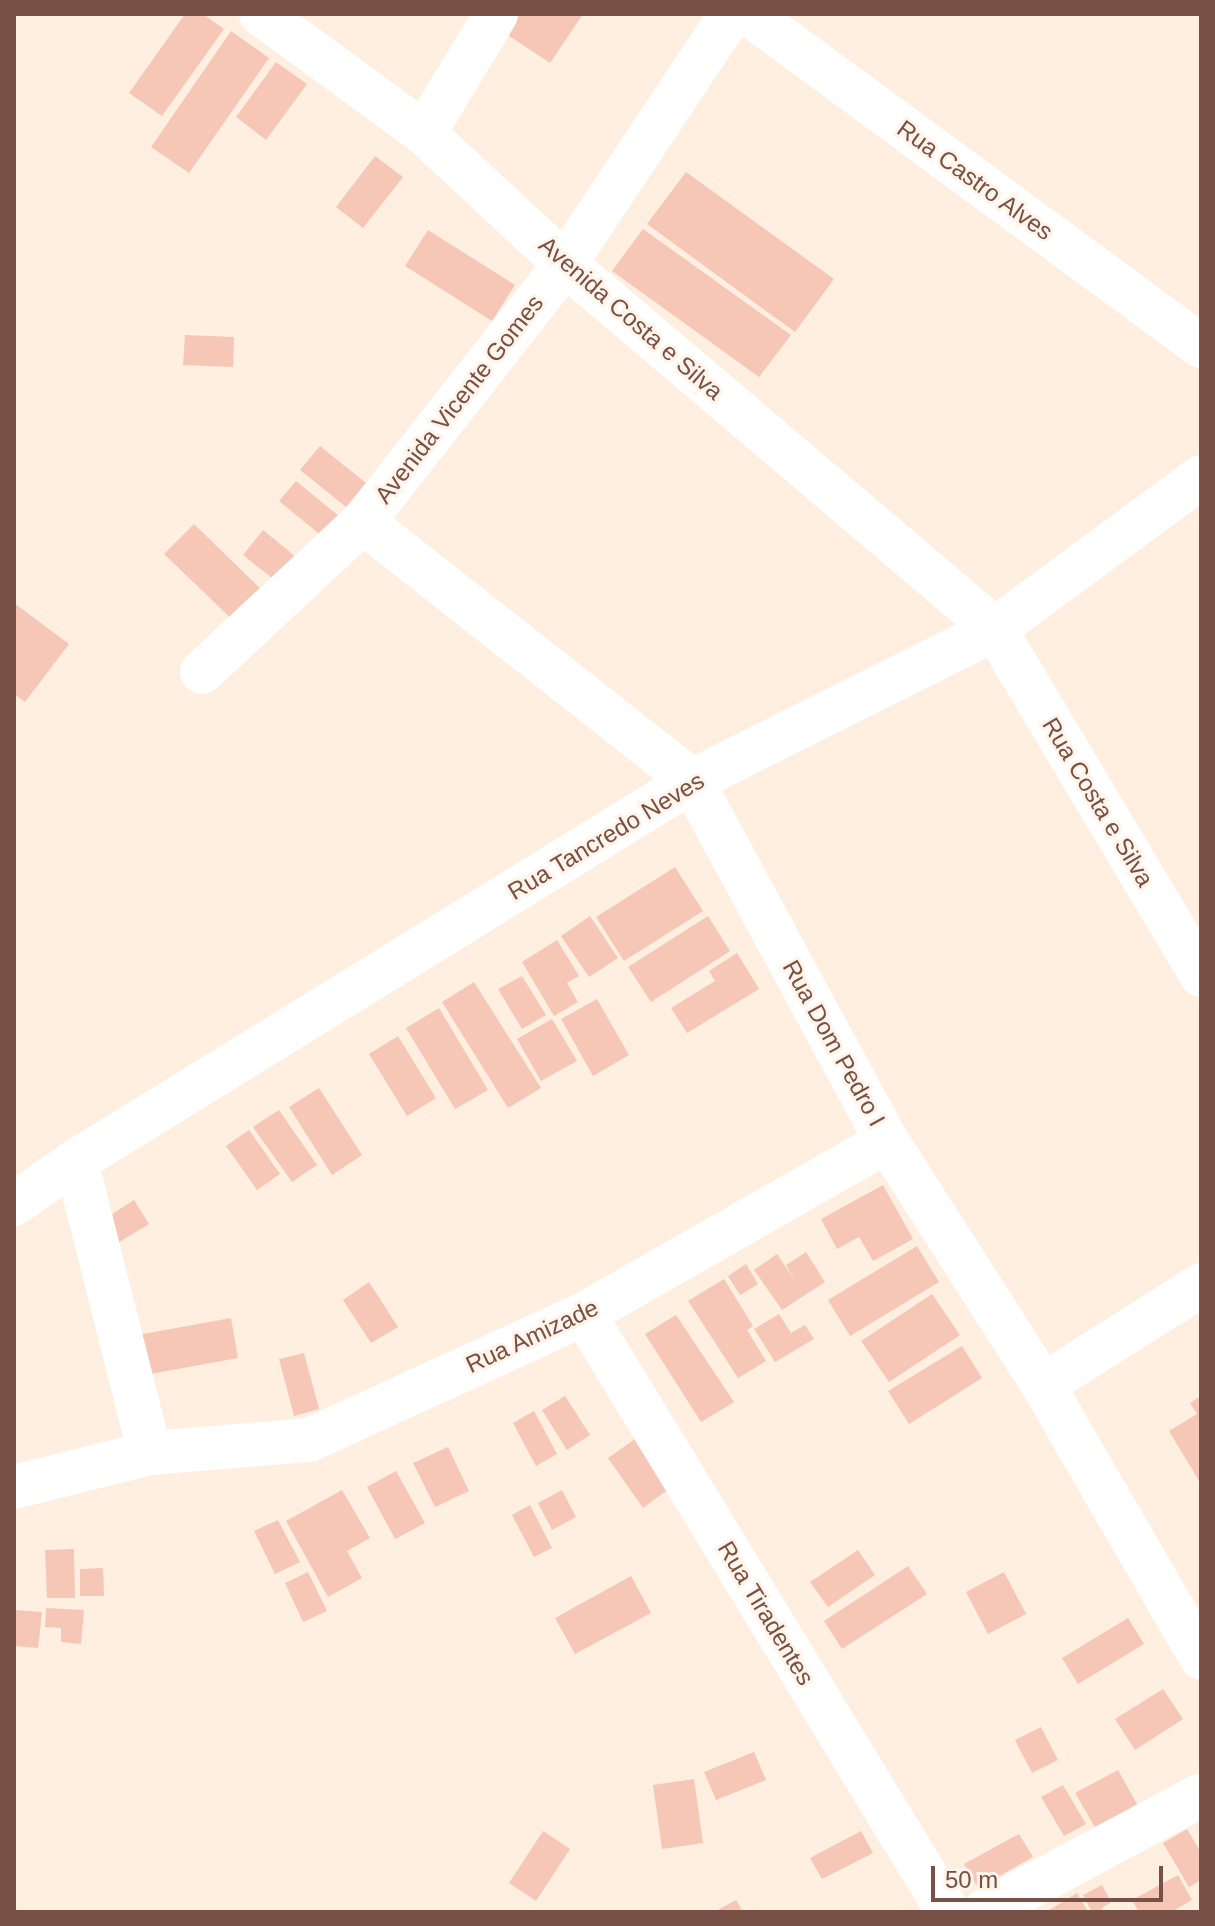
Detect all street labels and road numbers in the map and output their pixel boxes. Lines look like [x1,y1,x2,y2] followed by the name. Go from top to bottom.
[891,113,1059,247] street label: Rua Castro Alves
[533,230,729,406] street label: Avenida Costa e Silva
[369,289,549,509] street label: Avenida Vicente Gomes
[1036,712,1160,892] street label: Rua Costa e Silva
[503,766,709,906] street label: Rua Tancredo Neves
[776,955,892,1131] street label: Rua Dom Pedro I
[461,1293,603,1379] street label: Rua Amizade
[712,1536,820,1690] street label: Rua Tiradentes

